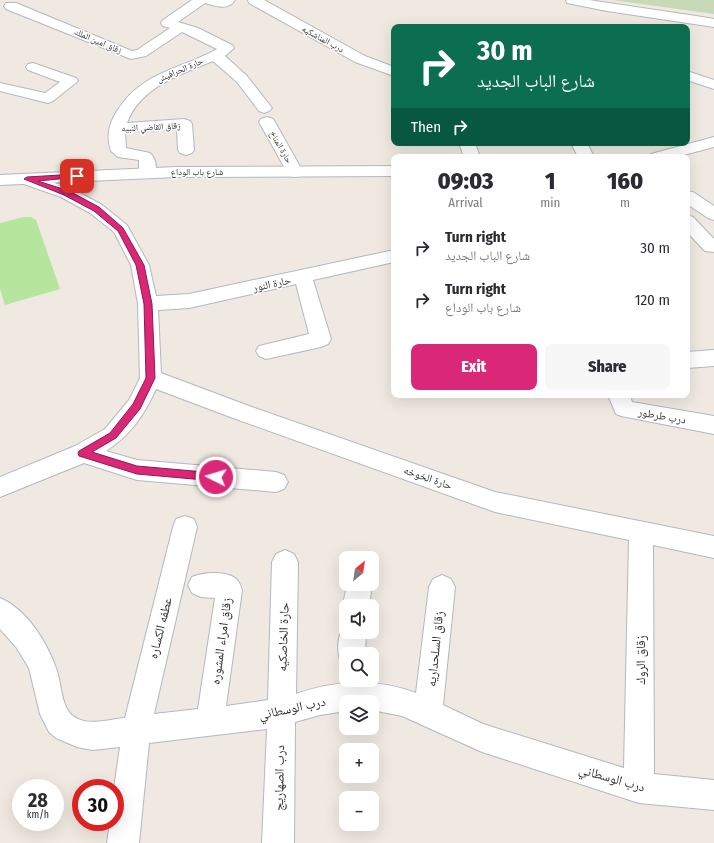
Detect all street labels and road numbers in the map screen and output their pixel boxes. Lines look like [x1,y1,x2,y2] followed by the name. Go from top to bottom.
[300,23,346,55] street label: درب المناشكيه
[73,26,124,56] street label: زقاق امين الملك
[155,56,205,84] street label: حارة الحرافيش
[121,120,181,136] street label: زقاق القاضي النبيه
[267,129,294,166] street label: حارة المناخ
[171,167,223,178] street label: شارع باب الوداع
[251,274,292,295] street label: حارة النور
[636,405,687,427] street label: درب طرطور
[402,464,454,492] street label: حارة الخوخه
[145,595,176,661] street label: عطفه الكساره
[207,597,236,686] street label: زقاق امراء المشوره
[274,602,293,672] street label: حارة الخاصكيه
[424,610,447,688] street label: زقاق السلحداريه
[633,635,649,685] street label: زقاق الروك
[257,694,327,726] street label: درب الوسطاني
[271,745,289,811] street label: درب الصهاريج
[576,761,647,798] street label: درب الوسطاني

